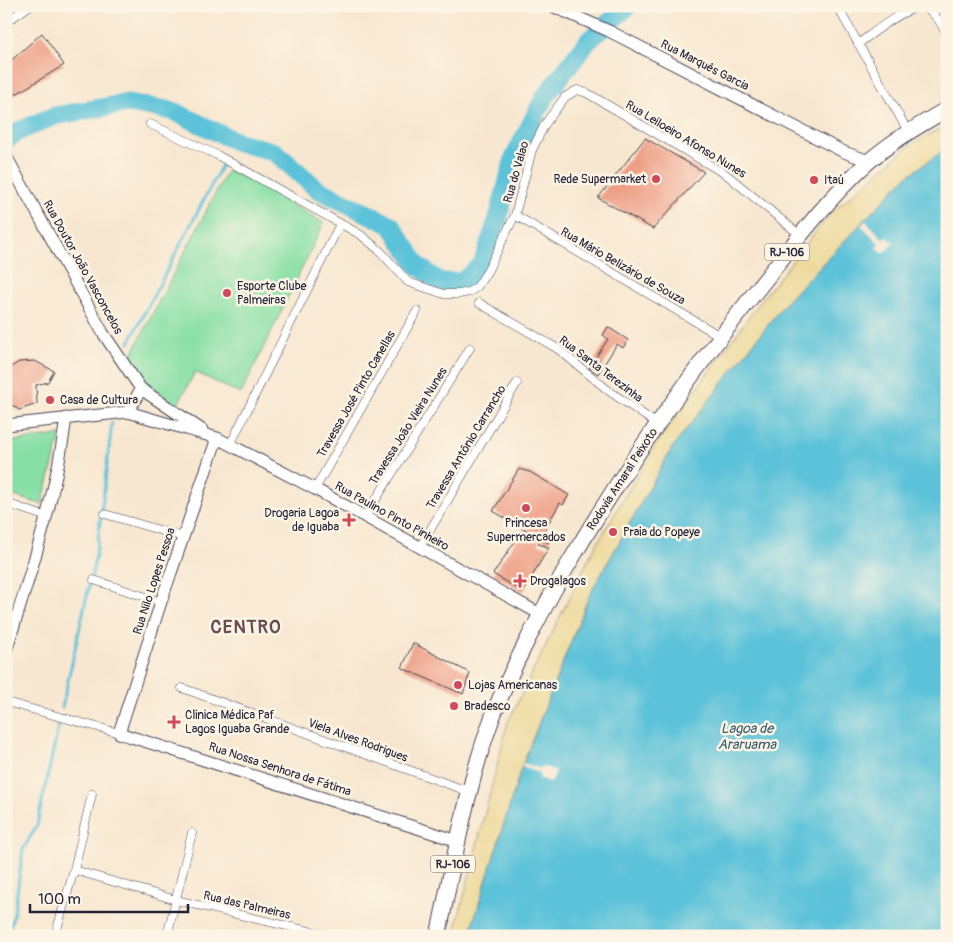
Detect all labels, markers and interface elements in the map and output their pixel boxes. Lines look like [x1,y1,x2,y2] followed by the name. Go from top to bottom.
[658,37,752,94] street label: Rua Marquês Garcia
[623,97,749,182] street label: Rua Leiloeiro Afonso Nunes
[501,139,533,205] street label: Rua do Valao
[553,172,646,187] place label: Rede Supermarket
[650,173,662,185] marker: Rede Supermarket
[824,173,844,188] place label: Itaú
[808,174,820,186] marker: Itaú
[39,198,126,337] street label: Rua Doutor João Vasconcelos
[558,225,688,309] street label: Rua Mário Belizário de Souza
[764,243,810,260] road number: RJ-106
[237,279,307,308] place label: Esporte Clube Palmeiras
[221,287,233,299] marker: Esporte Clube Palmeiras
[314,328,399,460] street label: Travessa José Pinto Canellas
[556,333,646,406] street label: Rua Santa Terezinha
[366,364,451,488] street label: Travessa João Vieira Nunes
[423,382,510,512] street label: Travessa Antônio Carrancho
[60,393,139,408] place label: Casa de Cultura
[44,394,56,406] marker: Casa de Cultura
[584,425,661,533] street label: Rodovia Amaral Peixoto
[332,479,452,554] street label: Rua Paulino Pinto Pinheiro
[520,502,532,514] marker: Princesa Supermercados
[264,506,339,535] place label: Drogaria Lagoa de Iguaba
[343,514,355,526] marker: Drogaria Lagoa de Iguaba
[487,516,566,545] place label: Princesa Supermercados
[130,525,179,636] street label: Rua Nilo Lopes Pessoa
[623,525,700,540] place label: Praia do Popeye
[607,526,619,538] marker: Praia do Popeye
[530,574,587,589] place label: Drogalagos
[514,575,526,587] marker: Drogalagos
[211,616,281,639] district label: CENTRO
[468,678,558,693] place label: Lojas Americanas
[452,679,464,691] marker: Lojas Americanas
[464,699,511,714] place label: Bradesco
[448,700,460,712] marker: Bradesco
[185,708,289,737] place label: Clinica Médica Paf Lagos Iguaba Grande
[167,715,181,729] marker: Clinica Médica Paf Lagos Iguaba Grande
[306,715,410,766] street label: Viela Alves Rodrigues
[718,720,778,753] water label: Lagoa de Araruama
[207,739,353,800] street label: Rua Nossa Senhora de Fátima
[430,856,476,872] road number: RJ-106
[30,882,188,914] scale bar
[202,888,293,923] street label: Rua das Palmeiras
[38,890,81,909] text: 100 m

